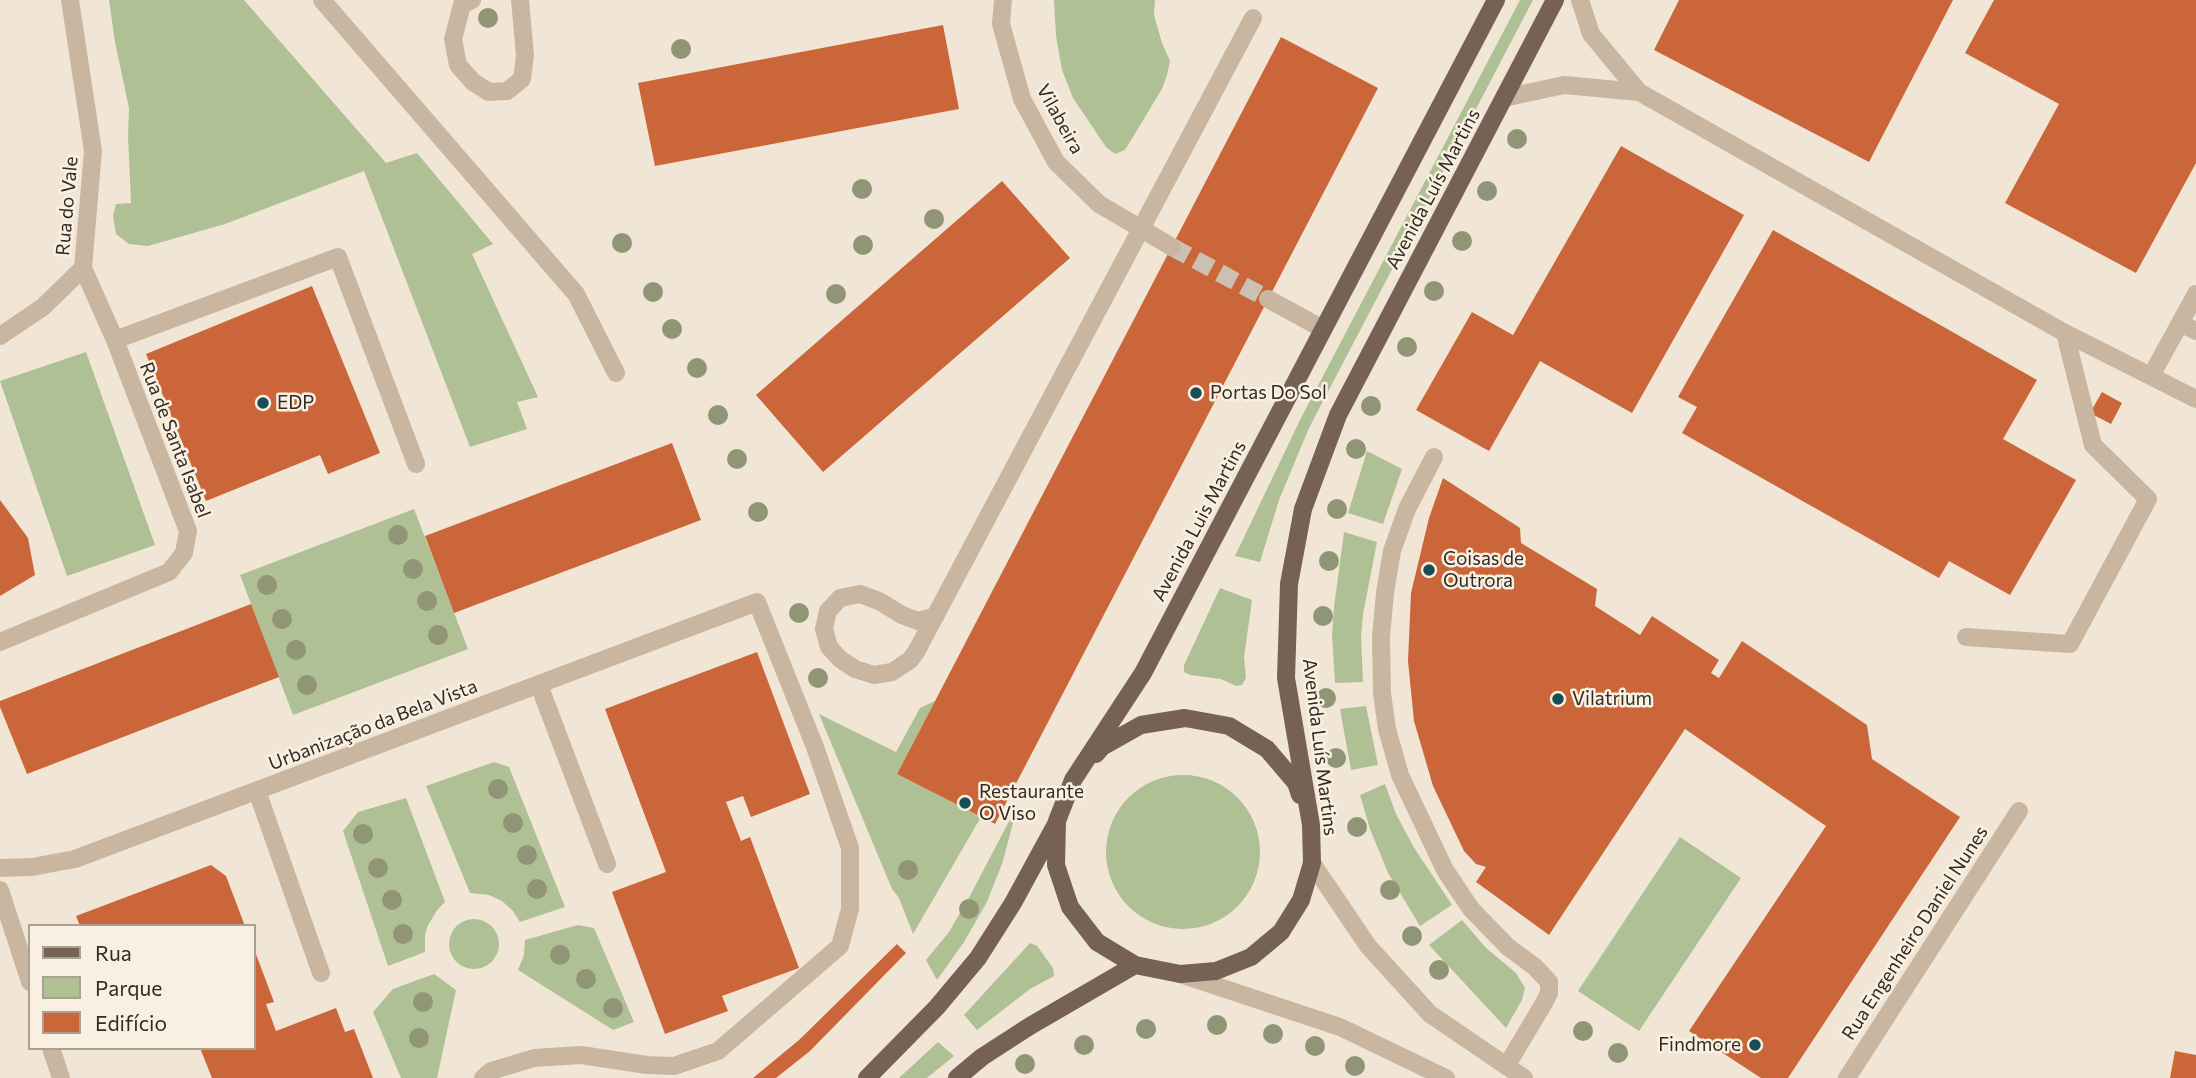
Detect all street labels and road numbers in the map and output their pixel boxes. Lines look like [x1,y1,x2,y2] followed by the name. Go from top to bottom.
[1032,80,1088,158] street label: Vilabeira
[1381,105,1485,273] street label: Avenida Luís Martins
[51,155,83,257] street label: Rua do Vale
[135,359,215,521] street label: Rua de Santa Isabel
[1147,437,1251,605] street label: Avenida Luis Martins
[1298,657,1342,837] street label: Avenida Luís Martins
[266,675,480,775] street label: Urbanização da Bela Vista
[1837,822,1993,1044] street label: Rua Engenheiro Daniel Nunes

